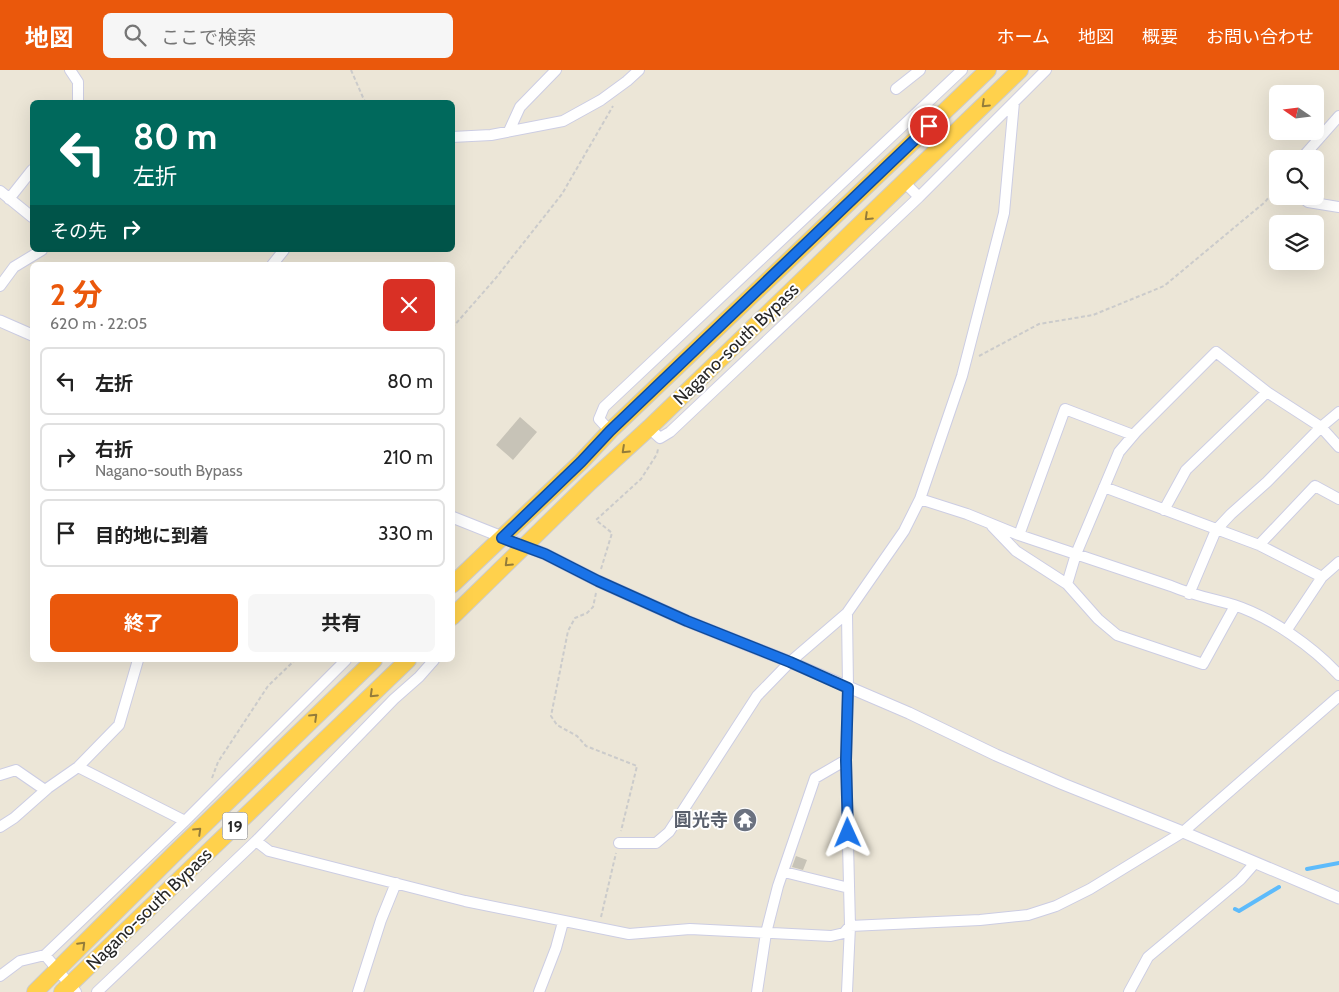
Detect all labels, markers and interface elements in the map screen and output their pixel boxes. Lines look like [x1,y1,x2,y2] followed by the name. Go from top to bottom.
[103,13,453,58] search box
[121,21,149,49] icon: search
[25,23,73,52] text: 地図
[161,26,256,49] text: ここで検索
[997,26,1050,48] text: ホーム
[1078,26,1114,48] text: 地図
[1142,26,1178,48] text: 概要
[1206,26,1314,48] text: お問い合わせ
[1269,85,1324,140] north arrow
[1269,85,1324,270] map controls
[982,98,991,107] one-way arrow
[908,105,950,147] pin
[915,112,943,140] icon: arrive
[133,115,217,158] text: 80 m
[50,120,115,185] icon: left
[1269,150,1324,205] button: search
[133,163,177,190] text: 左折
[865,211,874,220] one-way arrow
[117,215,145,243] icon: right
[1269,215,1324,270] button: layers
[50,220,107,243] text: その先
[50,276,103,313] text: 2 分
[669,278,803,410] street label: Nagano-south Bypass
[383,279,435,331] button: close
[50,314,147,333] text: 620 m · 22:05
[52,367,80,395] icon: left
[387,370,433,393] text: 80 m
[95,372,133,395] text: 左折
[95,438,133,461] text: 右折
[52,443,80,471] icon: right
[621,445,630,454] one-way arrow
[383,446,433,469] text: 210 m
[95,461,243,480] text: Nagano-south Bypass
[52,519,80,547] icon: arrive
[378,522,433,545] text: 330 m
[95,524,209,547] text: 目的地に到着
[505,558,514,567] one-way arrow
[50,594,238,652] button: 終了
[248,594,435,652] button: 共有
[369,688,378,697] one-way arrow
[308,714,317,723] one-way arrow
[821,806,873,858] position arrow
[732,807,758,833] temple icon: 圓光寺
[674,809,728,831] place label: 圓光寺
[222,812,248,839] road number: 19
[192,827,201,836] one-way arrow
[82,843,216,975] street label: Nagano-south Bypass
[76,942,85,951] one-way arrow

